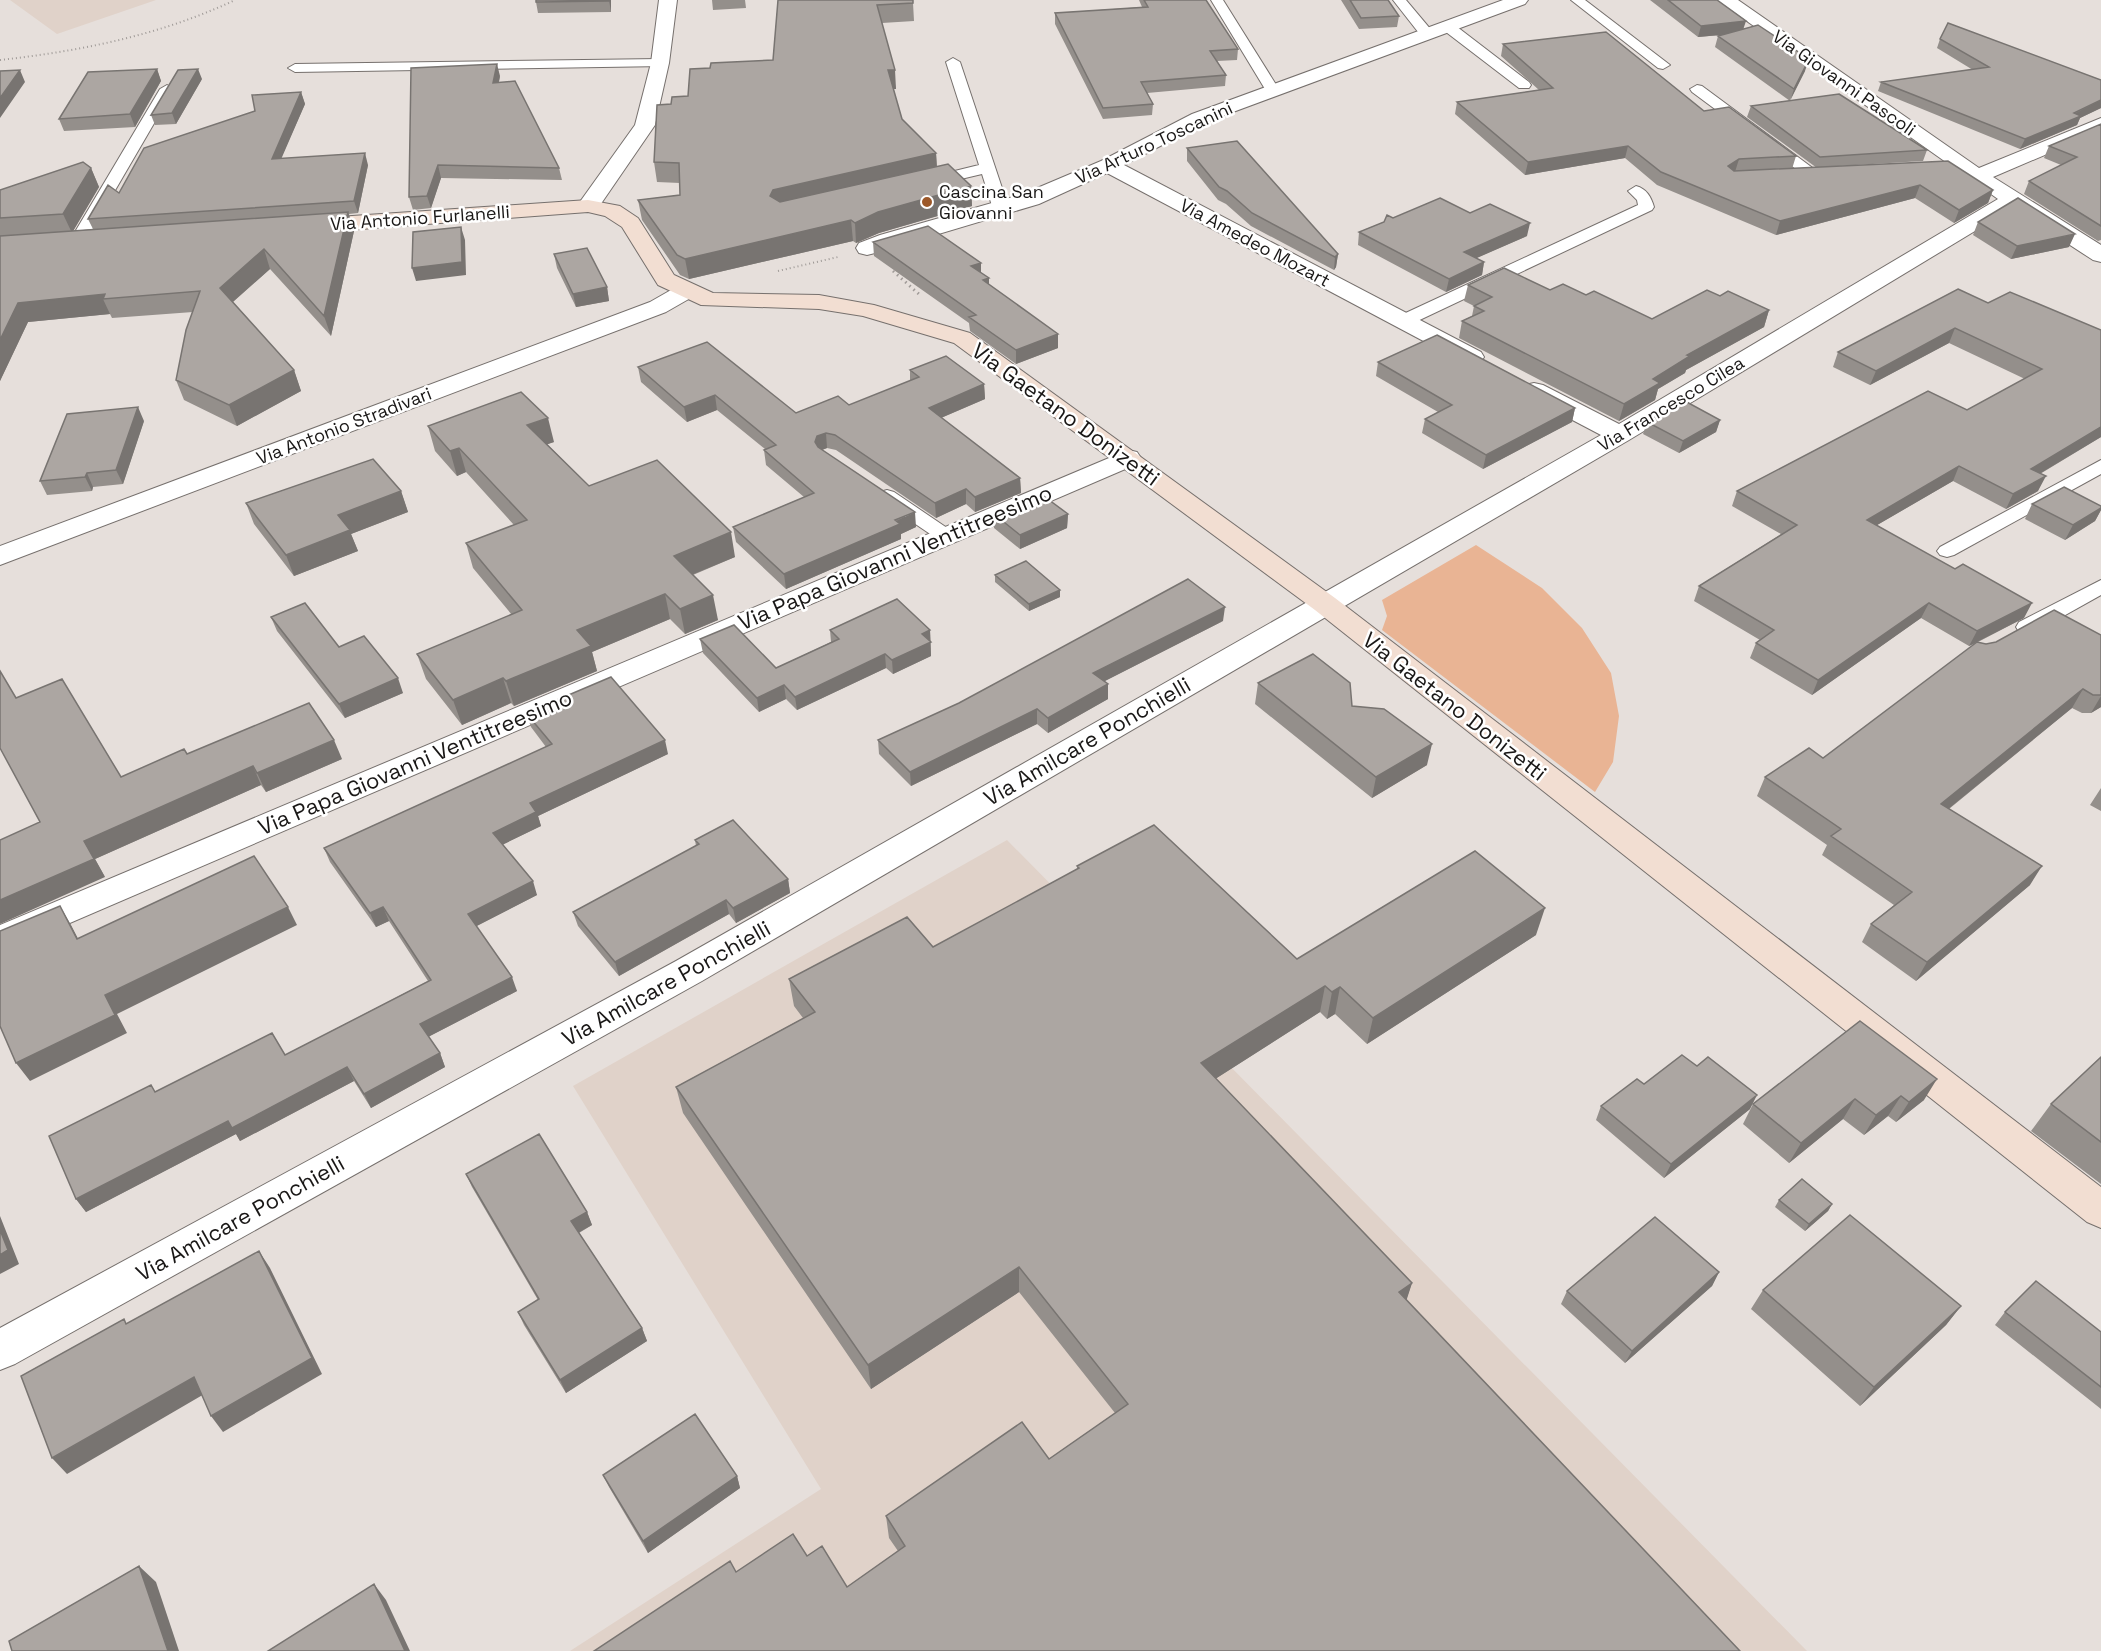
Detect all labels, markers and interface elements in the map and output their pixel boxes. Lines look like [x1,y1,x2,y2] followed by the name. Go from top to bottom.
[1768,25,1920,141] street label: Via Giovanni Pascoli
[1072,96,1236,189] street label: Via Arturo Toscanini
[939,180,1044,224] place label: Cascina San Giovanni
[1176,193,1334,292] street label: Via Amedeo Mozart
[920,195,934,209] marker: Cascina San Giovanni
[329,200,510,235] street label: Via Antonio Furlanelli
[966,336,1166,492] street label: Via Gaetano Donizetti
[1593,351,1748,456] street label: Via Francesco Cilea
[253,382,435,470] street label: Via Antonio Stradivari
[734,478,1056,636] street label: Via Papa Giovanni Ventitreesimo
[1357,625,1553,787] street label: Via Gaetano Donizetti
[979,670,1195,812] street label: Via Amilcare Ponchielli
[254,683,576,841] street label: Via Papa Giovanni Ventitreesimo
[557,914,775,1052] street label: Via Amilcare Ponchielli
[131,1149,349,1287] street label: Via Amilcare Ponchielli

